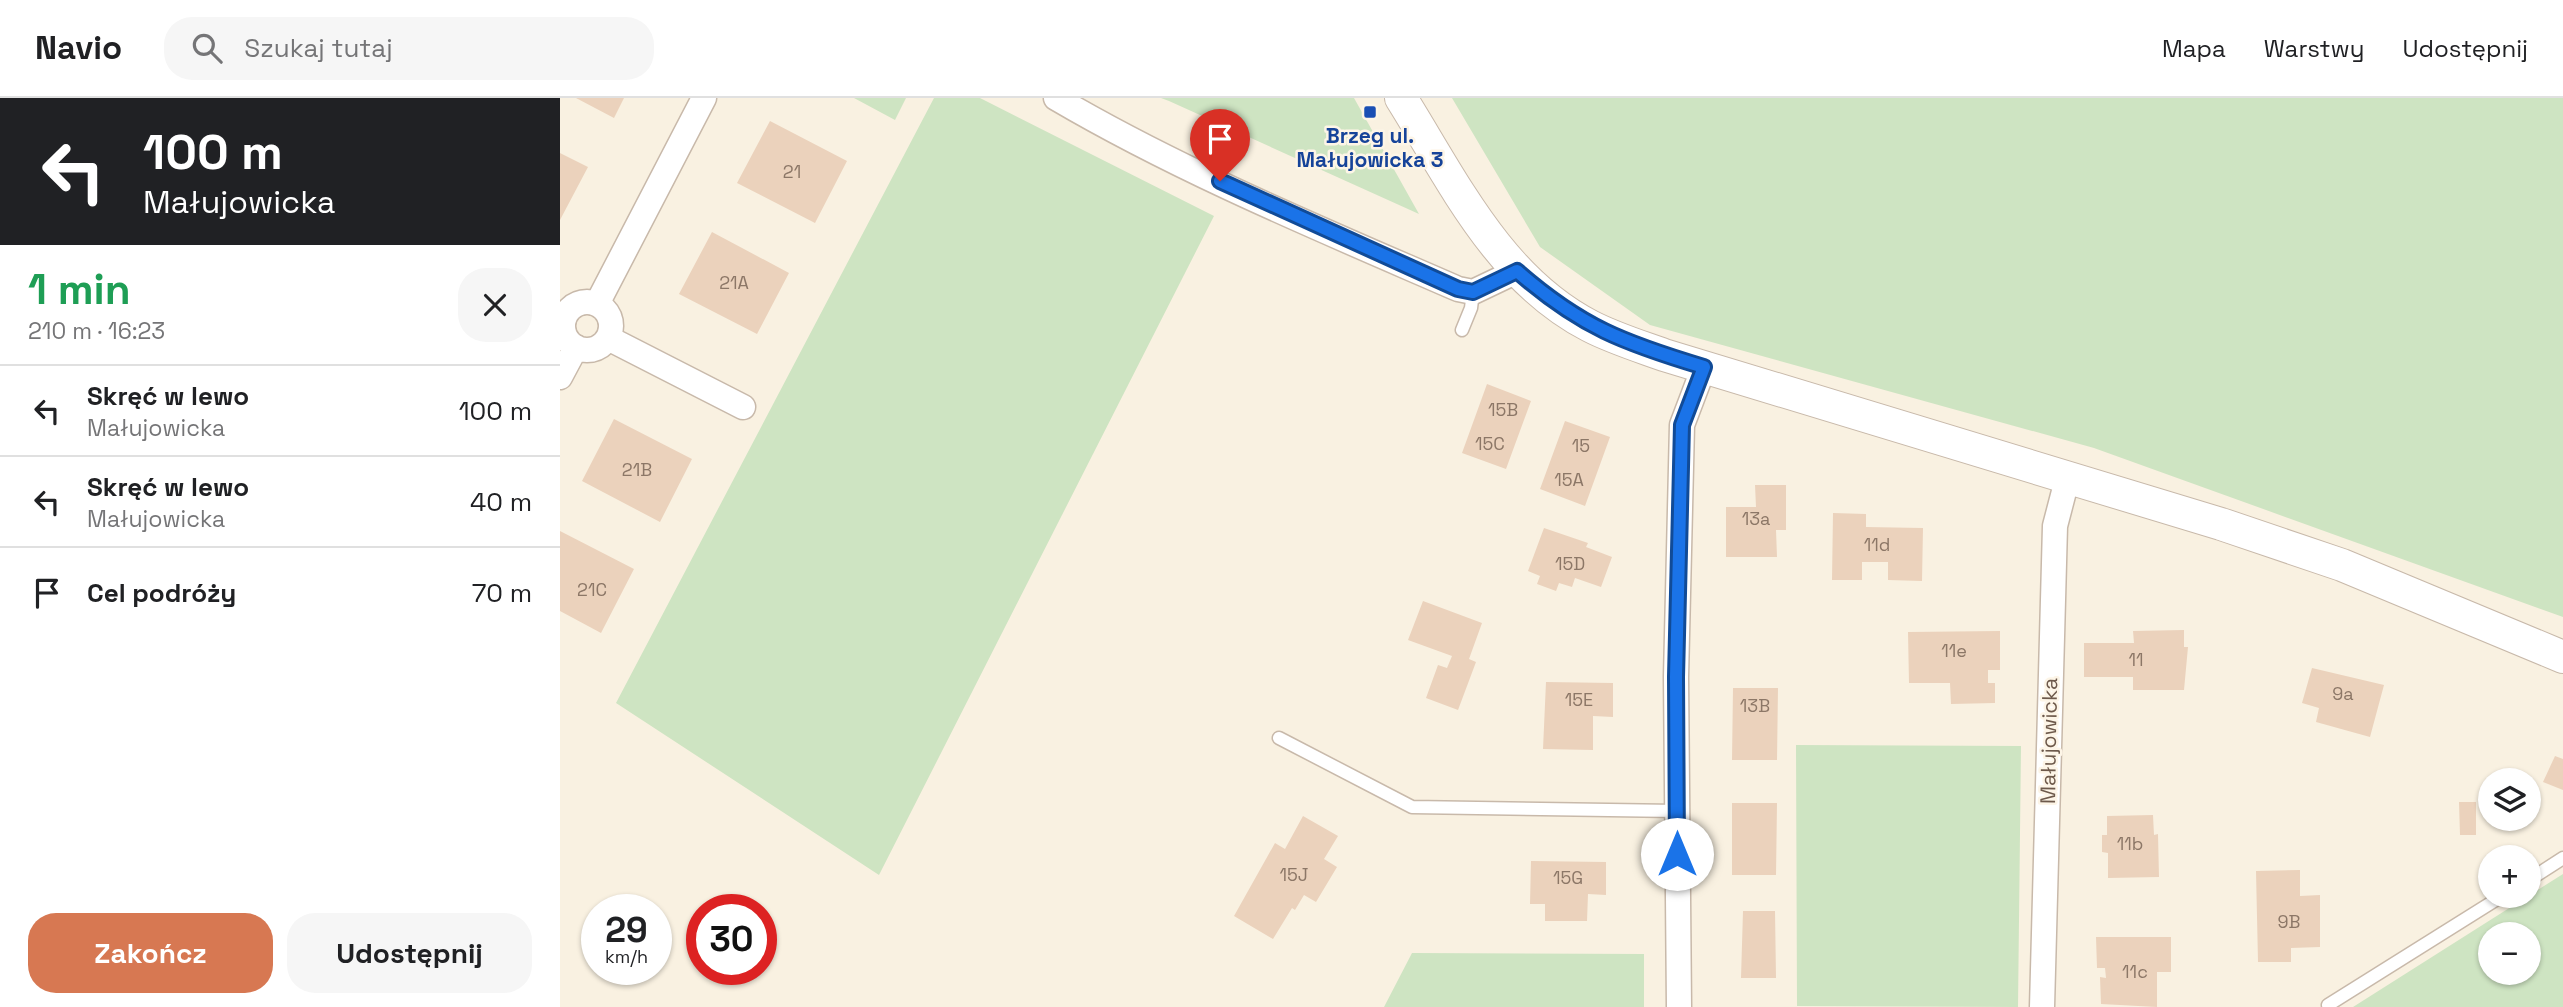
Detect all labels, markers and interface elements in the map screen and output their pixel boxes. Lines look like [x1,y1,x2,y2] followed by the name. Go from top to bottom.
[164,17,654,80] search box
[35,27,122,69] text: Navio
[188,29,226,67] icon: search
[244,31,393,65] text: Szukaj tutaj
[2162,33,2226,64] text: Mapa
[2264,33,2365,64] text: Warstwy
[2403,33,2528,64] text: Udostępnij
[1362,104,1378,120] marker: Brzeg ul. Małujowicka 3
[1190,109,1250,181] pin
[1201,120,1239,158] icon: arrive
[143,121,283,183] text: 100 m
[1297,122,1443,173] place label: Brzeg ul. Małujowicka 3
[28,126,119,217] icon: left
[783,160,801,183] house number: 21
[143,182,336,222] text: Małujowicka
[28,263,131,316] text: 1 min
[458,268,532,342] button: close
[719,271,749,294] house number: 21A
[28,316,165,346] text: 210 m · 16:23
[87,379,249,413] text: Skręć w lewo
[28,392,66,430] icon: left
[459,394,532,428] text: 100 m
[1488,398,1518,421] house number: 15B
[87,413,225,443] text: Małujowicka
[1475,432,1505,455] house number: 15C
[1572,434,1590,457] house number: 15
[622,458,652,481] house number: 21B
[1554,468,1584,491] house number: 15A
[87,470,249,504] text: Skręć w lewo
[28,483,66,521] icon: left
[470,485,532,519] text: 40 m
[87,504,225,534] text: Małujowicka
[1742,507,1770,530] house number: 13a
[1864,533,1890,556] house number: 11d
[1555,552,1585,575] house number: 15D
[28,574,66,612] icon: arrive
[87,576,236,610] text: Cel podróży
[472,576,532,610] text: 70 m
[577,578,607,601] house number: 21C
[1941,639,1967,662] house number: 11e
[2128,648,2144,671] house number: 11
[2034,678,2063,804] street label: Małujowicka
[2332,682,2354,705] house number: 9a
[1565,688,1593,711] house number: 15E
[1740,694,1770,717] house number: 13B
[2478,768,2541,985] map controls
[2478,768,2541,831] button: layers
[1640,817,1714,891] position arrow
[2117,832,2143,855] house number: 11b
[2478,845,2541,908] button: +
[1280,863,1309,886] house number: 15J
[1553,866,1583,889] house number: 15G
[686,894,777,985] speed limit sign: 30
[605,908,648,952] text: 29
[2278,910,2300,933] house number: 9B
[28,913,273,993] button: Zakończ
[287,913,532,993] button: Udostępnij
[2478,922,2541,985] button: −
[605,945,648,968] text: km/h
[2122,960,2148,983] house number: 11c

